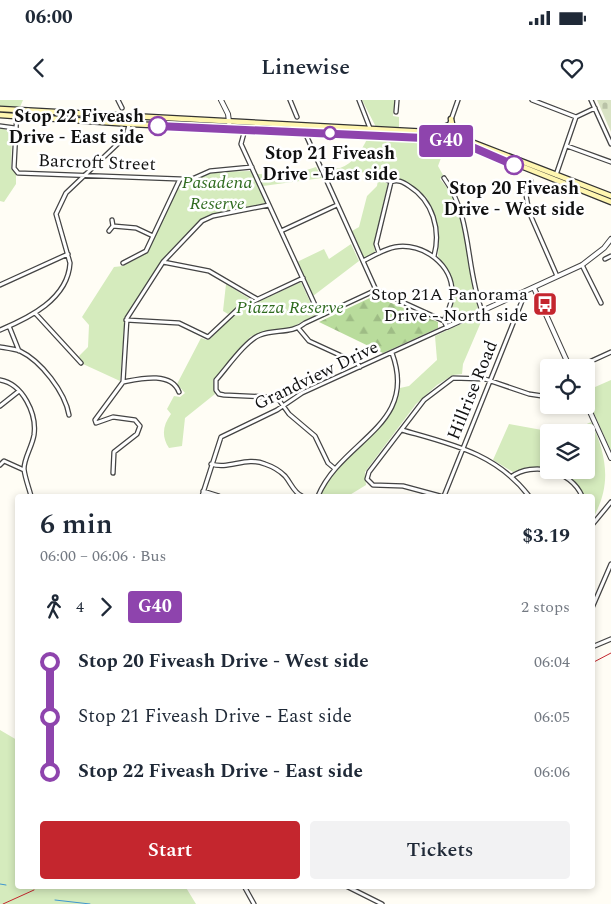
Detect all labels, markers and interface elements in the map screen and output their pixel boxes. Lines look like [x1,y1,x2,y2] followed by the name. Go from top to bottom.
[25,3,73,32] text: 06:00
[261,51,350,84] text: Linewise
[25,54,53,82] icon: back
[558,54,586,82] icon: heart
[9,103,144,151] place label: Stop 22 Fiveash Drive - East side
[148,116,168,136] marker: Stop 22 Fiveash Drive - East side
[417,125,475,157] line badge: G40
[323,126,337,140] marker: Stop 21 Fiveash Drive - East side
[429,127,463,154] text: G40
[262,140,398,188] place label: Stop 21 Fiveash Drive - East side
[38,147,156,178] street label: Barcroft Street
[504,155,524,175] marker: Stop 20 Fiveash Drive - West side
[182,169,252,217] park label: Pasadena Reserve
[444,175,585,223] place label: Stop 20 Fiveash Drive - West side
[371,281,528,329] place label: Stop 21A Panorama Drive - North side
[532,291,558,317] bus stop icon: Stop 21A Panorama Drive - North side
[236,294,344,321] park label: Piazza Reserve
[249,334,383,417] street label: Grandview Drive
[440,336,505,444] street label: Hillrise Road
[540,359,595,479] map controls
[540,359,595,414] button: locate
[540,424,595,479] button: layers
[40,503,113,546] text: 6 min
[522,522,570,551] text: $3.19
[40,544,166,568] text: 06:00 – 06:06 · Bus
[40,593,68,621] icon: walk
[92,593,120,621] icon: forward
[138,593,172,620] text: G40
[76,595,84,619] text: 4
[521,595,570,619] text: 2 stops
[78,647,369,676] text: Stop 20 Fiveash Drive - West side
[534,650,570,674] text: 06:04
[78,702,352,731] text: Stop 21 Fiveash Drive - East side
[534,705,570,729] text: 06:05
[78,757,363,786] text: Stop 22 Fiveash Drive - East side
[534,760,570,784] text: 06:06
[40,821,300,879] button: Start
[310,821,570,879] button: Tickets

